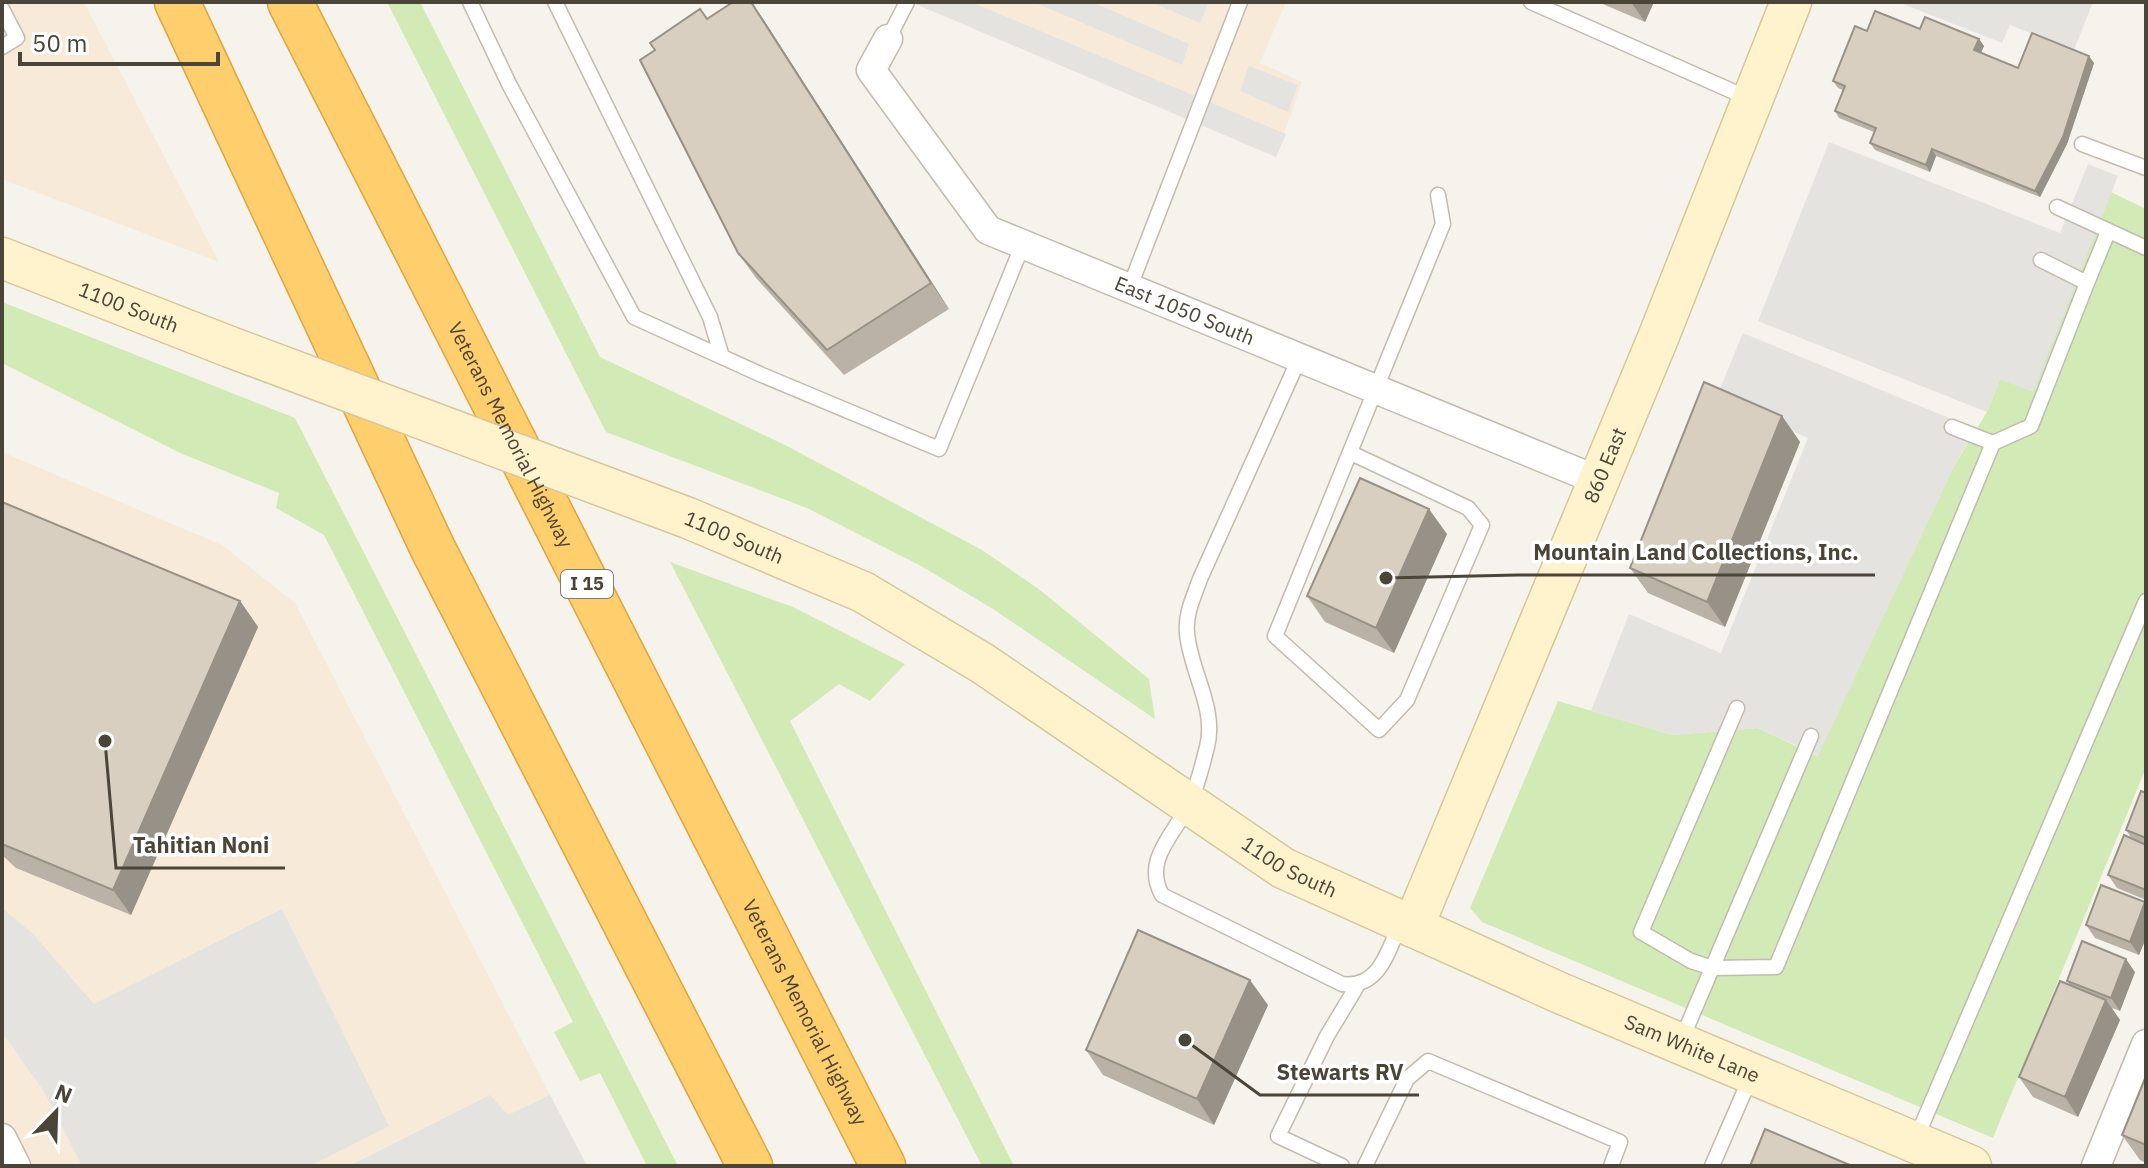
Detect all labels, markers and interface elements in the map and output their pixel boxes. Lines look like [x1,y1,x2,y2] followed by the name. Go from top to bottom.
[20,16,218,66] scale bar
[32,27,87,59] text: 50 m
[1111,269,1259,351] street label: East 1050 South
[75,275,183,339] street label: 1100 South
[442,317,580,552] street label: Veterans Memorial Highway
[1577,423,1632,507] street label: 860 East
[680,504,788,570] street label: 1100 South
[1517,529,1875,575] callout: Mountain Land Collections, Inc.
[1533,537,1859,566] text: Mountain Land Collections, Inc.
[561,570,613,598] road number: I 15
[116,822,285,868] callout: Tahitian Noni
[133,830,269,859] text: Tahitian Noni
[1236,830,1342,904] street label: 1100 South
[736,895,874,1130] street label: Veterans Memorial Highway
[1621,1008,1764,1089] street label: Sam White Lane
[1260,1049,1419,1095] callout: Stewarts RV
[1276,1057,1404,1086] text: Stewarts RV
[16,1072,96,1152] north arrow
[51,1077,77,1110] text: N

